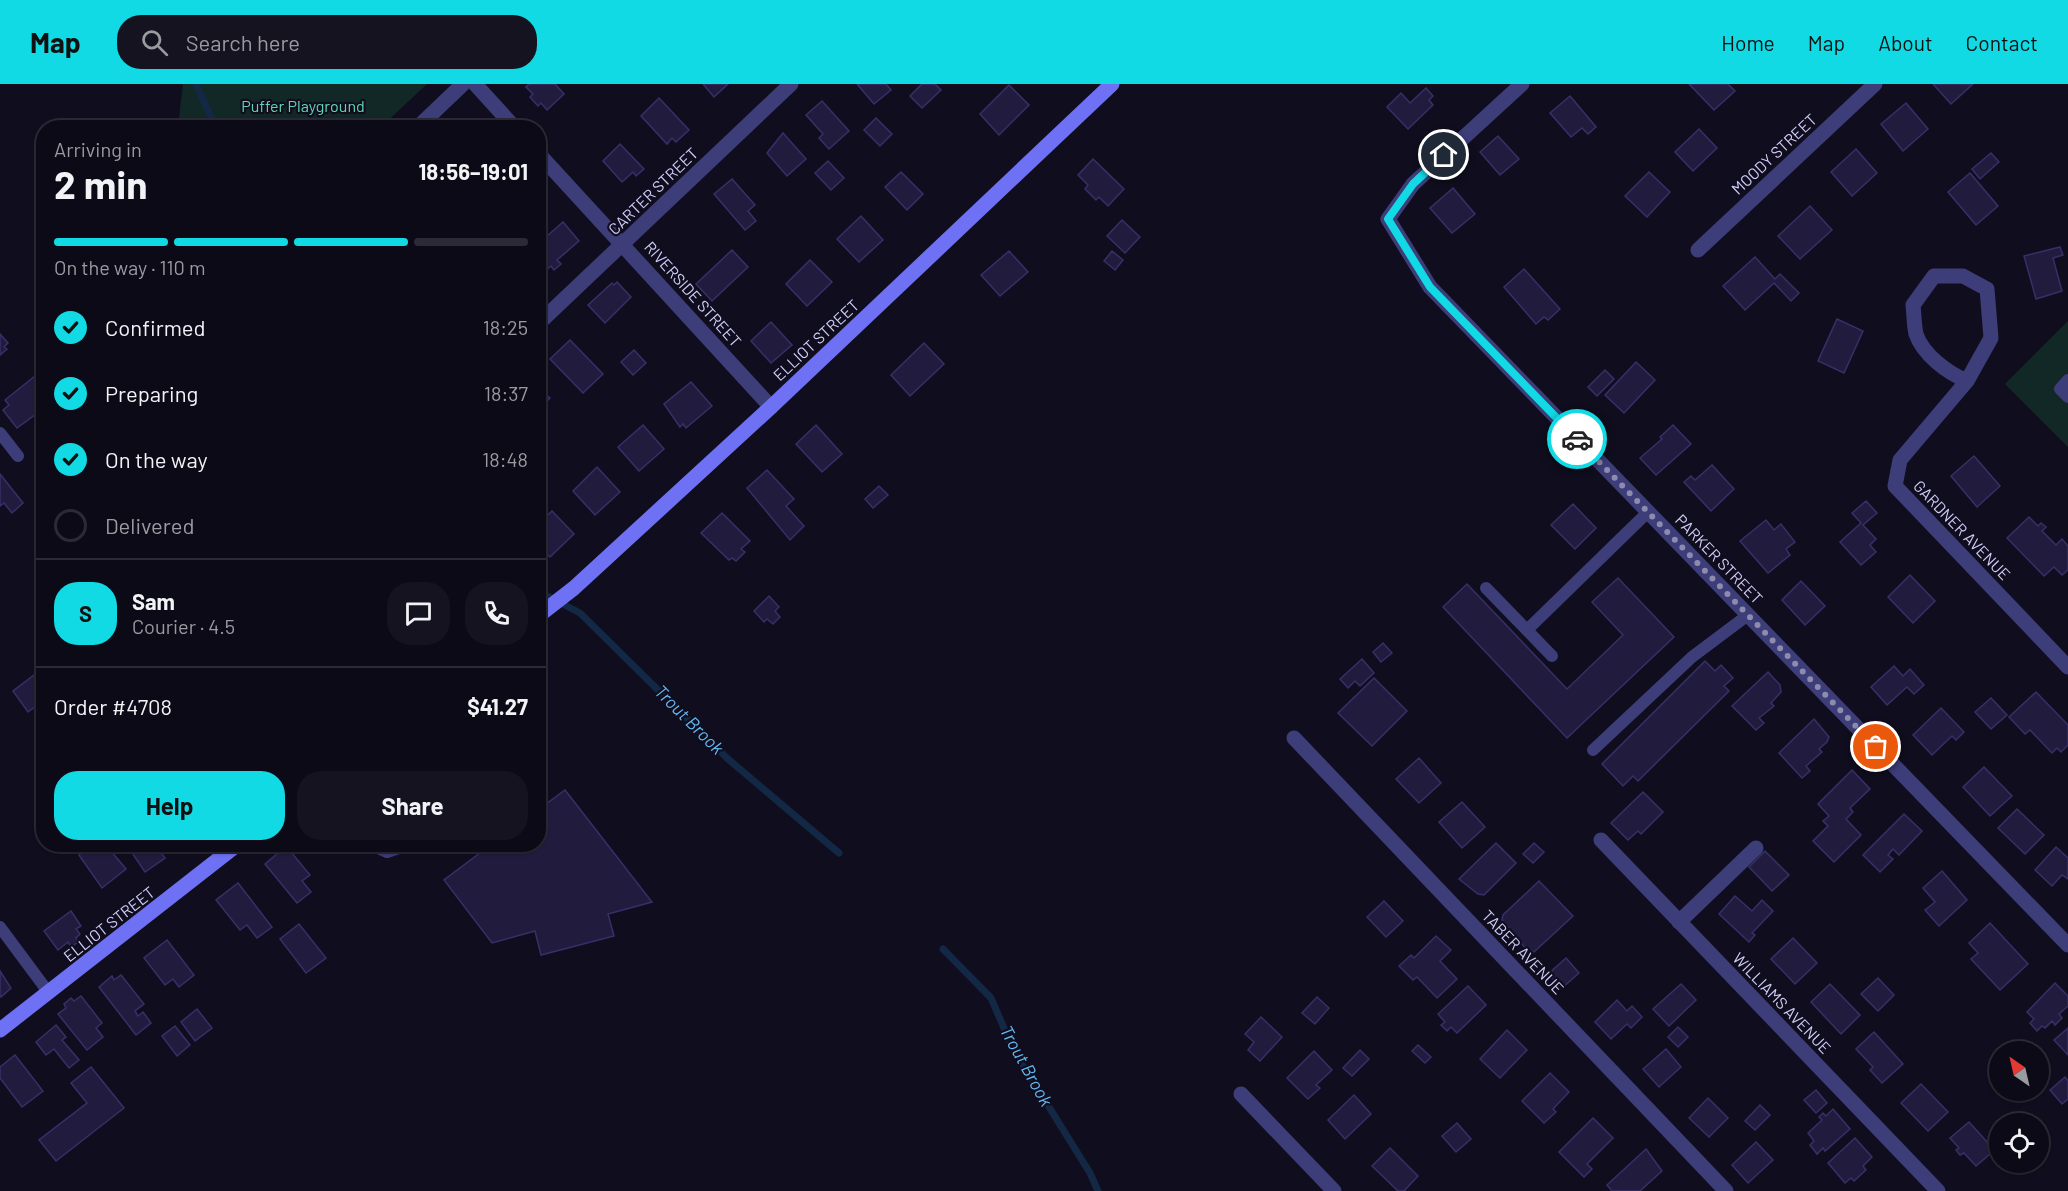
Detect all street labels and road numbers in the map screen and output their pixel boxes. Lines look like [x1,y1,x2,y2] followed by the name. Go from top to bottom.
[1727,109,1820,198] street label: MOODY STREET
[604,143,701,238] street label: CARTER STREET
[641,237,746,350] street label: RIVERSIDE STREET
[769,295,863,384] street label: ELLIOT STREET
[1910,476,2015,583] street label: GARDNER AVENUE
[1672,510,1767,607] street label: PARKER STREET
[59,882,158,965] street label: ELLIOT STREET
[1479,906,1568,998] street label: TABER AVENUE
[1729,948,1835,1057] street label: WILLIAMS AVENUE

